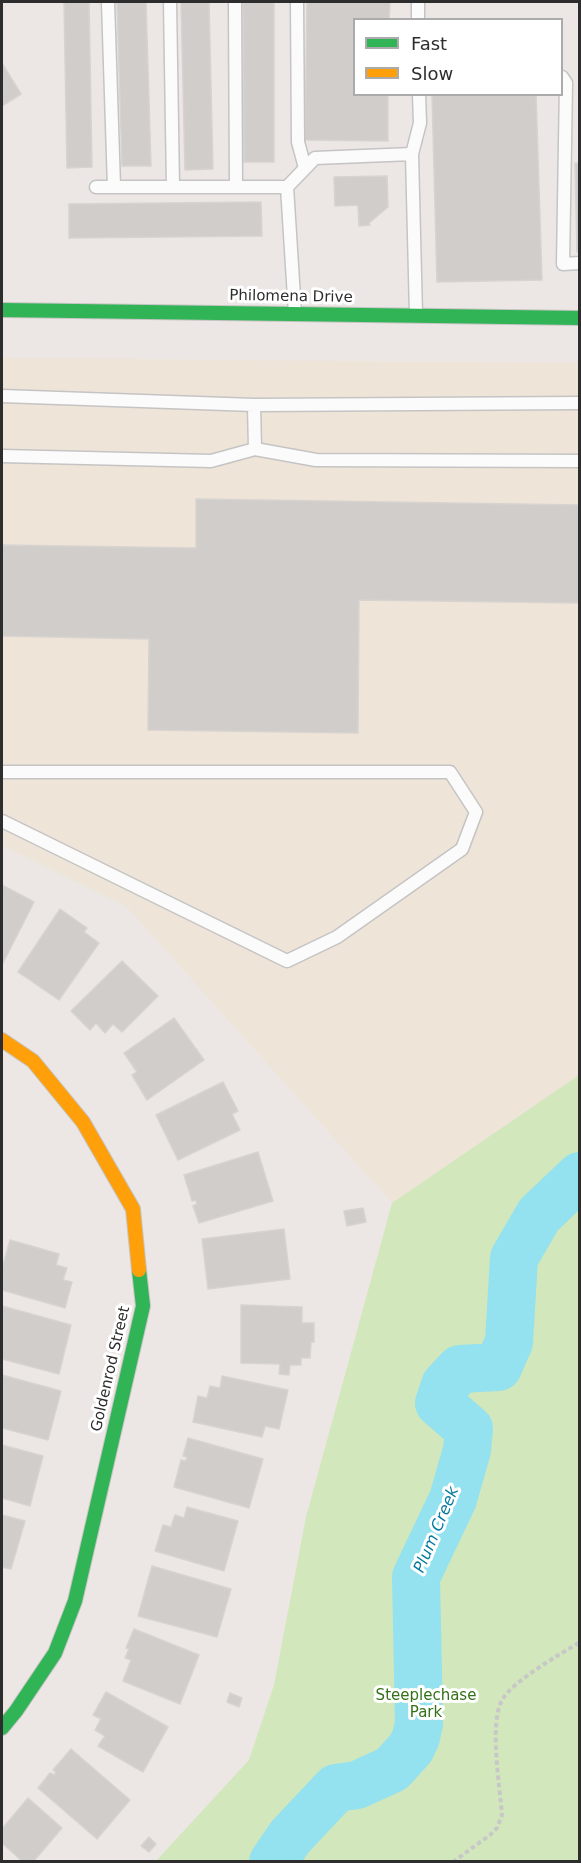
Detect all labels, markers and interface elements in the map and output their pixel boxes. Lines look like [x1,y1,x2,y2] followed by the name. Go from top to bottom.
[353,18,563,96] legend
[411,33,447,54] text: Fast
[411,63,453,84] text: Slow
[229,287,353,307] street label: Philomena Drive
[88,1305,134,1433] street label: Goldenrod Street
[410,1484,464,1576] water label: Plum Creek
[376,1687,476,1722] park label: Steeplechase Park

